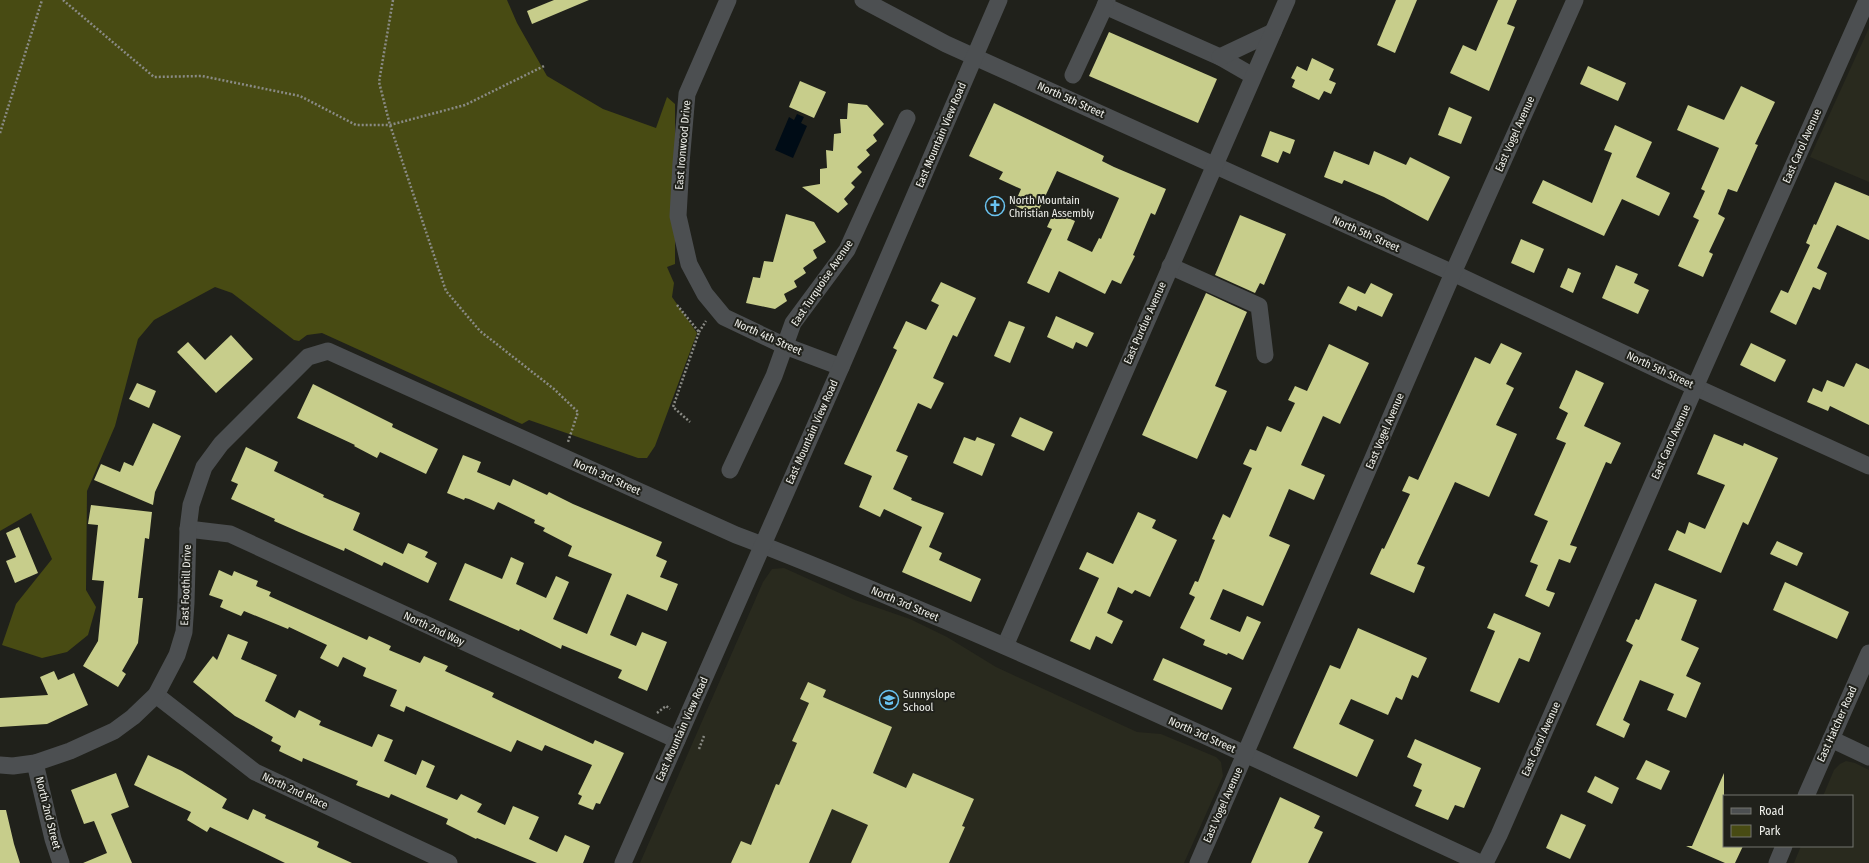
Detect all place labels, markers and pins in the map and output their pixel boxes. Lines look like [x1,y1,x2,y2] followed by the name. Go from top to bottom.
[1009,194,1094,220] place label: North Mountain Christian Assembly
[984,195,1006,217] church icon: North Mountain Christian Assembly
[903,688,955,714] place label: Sunnyslope School
[878,689,900,711] school or university icon: Sunnyslope School

